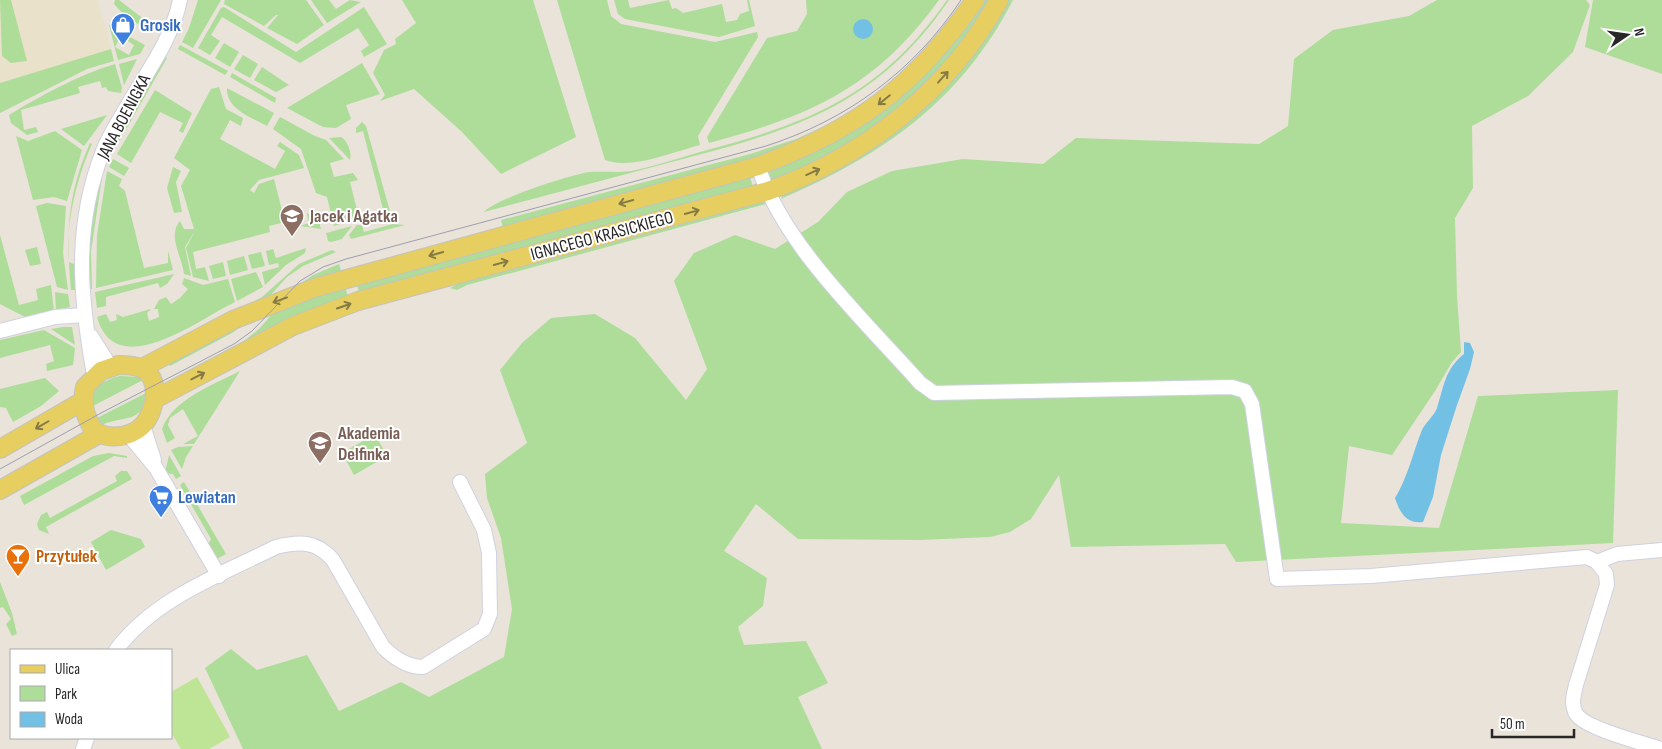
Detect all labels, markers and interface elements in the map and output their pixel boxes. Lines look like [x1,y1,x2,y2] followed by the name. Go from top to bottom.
[1602,10,1652,60] north arrow
[110,12,136,46] shop icon: Grosik
[140,15,181,36] place label: Grosik
[1630,27,1648,38] text: N
[92,71,155,164] street label: JANA BOENIGKA
[937,71,949,84] one-way arrow
[878,95,891,106] one-way arrow
[805,167,820,177] one-way arrow
[618,197,634,207] one-way arrow
[279,203,305,237] school or university icon: Jacek i Agatka
[309,206,398,227] place label: Jacek i Agatka
[683,206,699,216] one-way arrow
[528,207,676,265] street label: IGNACEGO KRASICKIEGO
[428,250,444,260] one-way arrow
[492,258,508,267] one-way arrow
[273,296,288,305] one-way arrow
[336,301,351,310] one-way arrow
[190,371,205,380] one-way arrow
[35,421,49,431] one-way arrow
[337,423,400,465] place label: Akademia Delfinka
[307,430,333,464] school or university icon: Akademia Delfinka
[148,484,174,518] supermarket icon: Lewiatan
[178,487,236,508] place label: Lewiatan
[5,543,31,577] bar icon: Przytułek
[36,546,98,567] place label: Przytułek
[10,649,172,739] legend
[55,660,80,679] text: Ulica
[55,685,77,704] text: Park
[1492,706,1574,738] scale bar
[55,710,83,729] text: Woda
[1500,715,1525,734] text: 50 m

